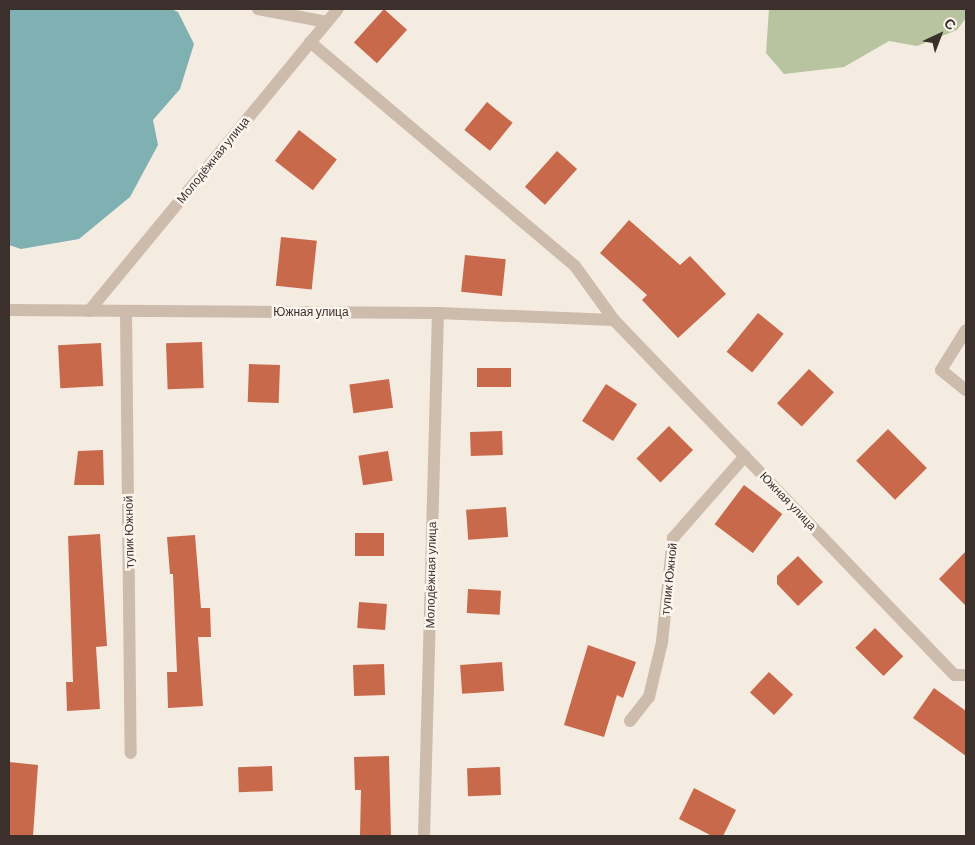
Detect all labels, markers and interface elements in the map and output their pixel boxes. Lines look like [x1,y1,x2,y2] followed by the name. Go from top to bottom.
[915,10,965,60] north arrow
[941,14,960,33] text: С
[174,114,252,206] street label: Молодёжная улица
[273,305,349,319] street label: Южная улица
[757,469,819,533] street label: Южная улица
[121,496,137,568] street label: тупик Южной
[423,521,439,629] street label: Молодёжная улица
[658,542,680,616] street label: тупик Южной

